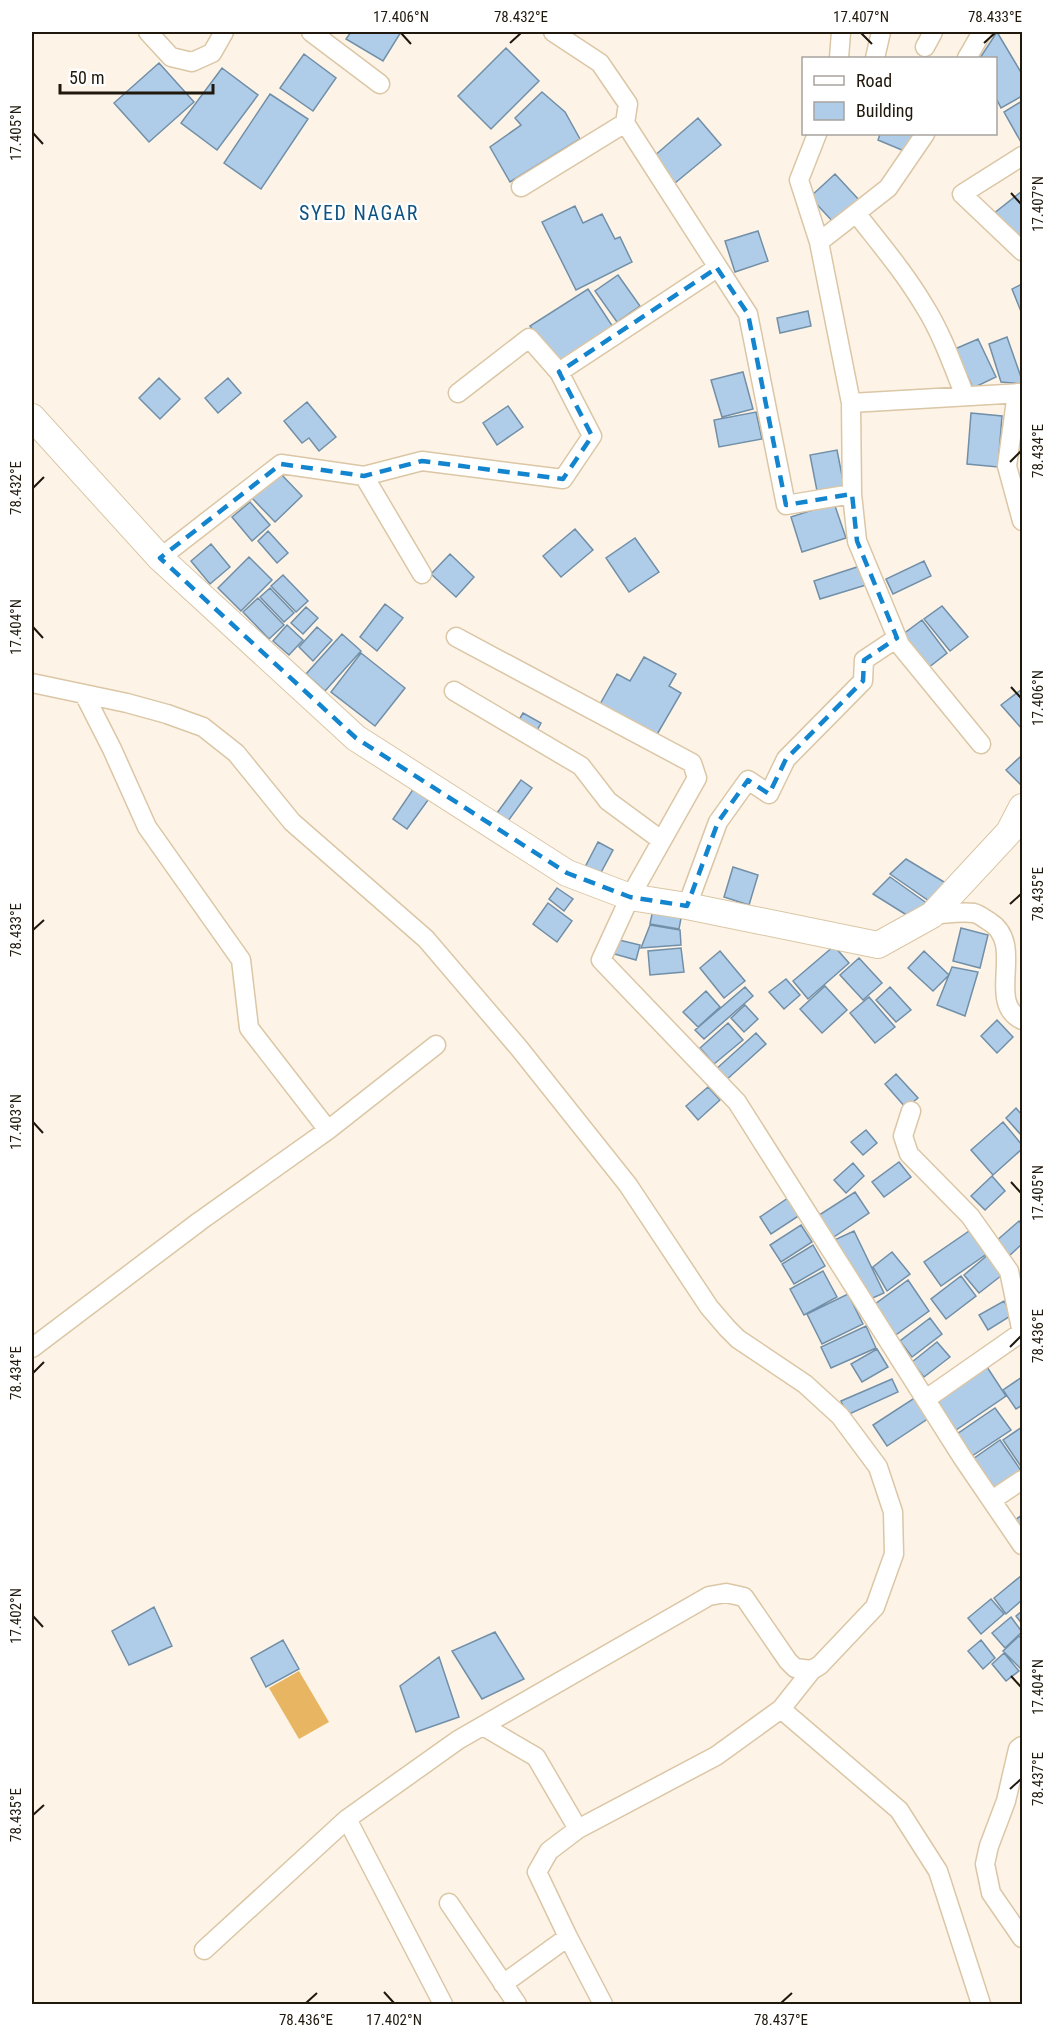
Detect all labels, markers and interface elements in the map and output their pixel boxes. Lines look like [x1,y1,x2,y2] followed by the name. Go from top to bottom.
[373,8,429,26] text: 17.406°N
[494,8,548,26] text: 78.432°E
[833,8,889,26] text: 17.407°N
[968,8,1022,26] text: 78.433°E
[60,57,213,95] scale bar
[802,57,997,135] legend
[69,67,104,88] text: 50 m
[856,70,892,91] text: Road
[856,100,913,121] text: Building
[7,105,25,161] text: 17.405°N
[1029,176,1047,232] text: 17.407°N
[299,201,419,225] district label: SYED NAGAR
[1029,424,1047,478] text: 78.434°E
[7,461,25,515] text: 78.432°E
[7,599,25,655] text: 17.404°N
[1029,670,1047,726] text: 17.406°N
[1029,867,1047,921] text: 78.435°E
[7,903,25,957] text: 78.433°E
[7,1094,25,1150] text: 17.403°N
[1029,1165,1047,1221] text: 17.405°N
[1029,1309,1047,1363] text: 78.436°E
[7,1346,25,1400] text: 78.434°E
[7,1588,25,1644] text: 17.402°N
[1029,1659,1047,1715] text: 17.404°N
[1029,1752,1047,1806] text: 78.437°E
[7,1788,25,1842] text: 78.435°E
[279,2011,333,2029] text: 78.436°E
[366,2011,422,2029] text: 17.402°N
[754,2011,808,2029] text: 78.437°E

